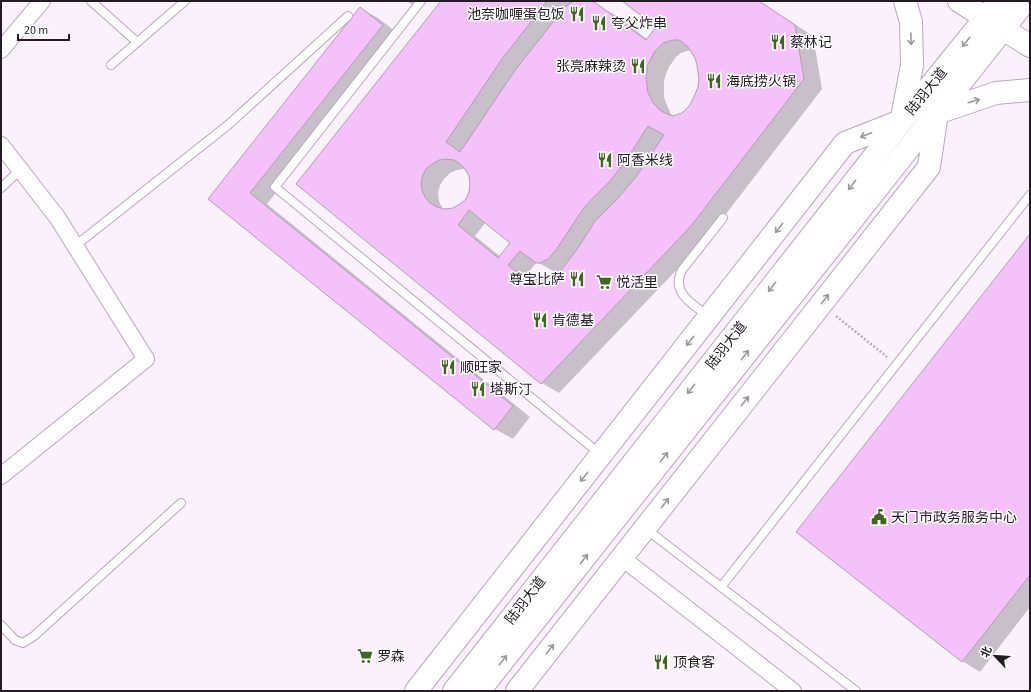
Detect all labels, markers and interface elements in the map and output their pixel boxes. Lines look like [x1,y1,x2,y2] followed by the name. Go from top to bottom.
[467,5,565,25] place label: 池奈咖喱蛋包饭
[568,5,586,23] restaurant icon: 池奈咖喱蛋包饭
[590,14,608,32] restaurant icon: 夸父炸串
[611,14,667,34] place label: 夸父炸串
[18,16,69,42] scale bar
[24,22,48,39] text: 20 m
[907,32,915,45] one-way arrow
[769,33,787,51] restaurant icon: 蔡林记
[790,33,832,53] place label: 蔡林记
[961,37,970,48] one-way arrow
[556,57,626,77] place label: 张亮麻辣烫
[629,57,647,75] restaurant icon: 张亮麻辣烫
[901,64,952,120] street label: 陆羽大道
[705,72,723,90] restaurant icon: 海底捞火锅
[726,72,796,92] place label: 海底捞火锅
[967,97,980,104] one-way arrow
[860,132,872,139] one-way arrow
[596,151,614,169] restaurant icon: 阿香米线
[617,151,673,171] place label: 阿香米线
[848,179,856,190] one-way arrow
[774,223,783,234] one-way arrow
[509,270,565,290] place label: 尊宝比萨
[568,270,586,288] restaurant icon: 尊宝比萨
[595,273,613,291] supermarket icon: 悦活里
[616,273,658,293] place label: 悦活里
[767,281,776,292] one-way arrow
[821,293,830,304] one-way arrow
[531,311,549,329] restaurant icon: 肯德基
[552,311,594,331] place label: 肯德基
[702,317,752,374] street label: 陆羽大道
[685,336,694,347] one-way arrow
[741,349,749,360] one-way arrow
[439,358,457,376] restaurant icon: 顺旺家
[460,358,502,378] place label: 顺旺家
[469,380,487,398] restaurant icon: 塔斯汀
[490,380,532,400] place label: 塔斯汀
[687,383,696,394] one-way arrow
[741,396,749,407] one-way arrow
[660,451,669,462] one-way arrow
[579,471,588,482] one-way arrow
[660,498,669,509] one-way arrow
[870,508,888,526] public building icon: 天门市政务服务中心
[891,508,1017,528] place label: 天门市政务服务中心
[579,553,588,564] one-way arrow
[501,572,551,629] street label: 陆羽大道
[975,636,1015,676] north arrow
[545,644,554,655] one-way arrow
[977,644,996,660] text: 北
[356,647,374,665] supermarket icon: 罗森
[377,647,405,667] place label: 罗森
[652,653,670,671] restaurant icon: 顶食客
[673,653,715,673] place label: 顶食客
[499,655,507,666] one-way arrow

